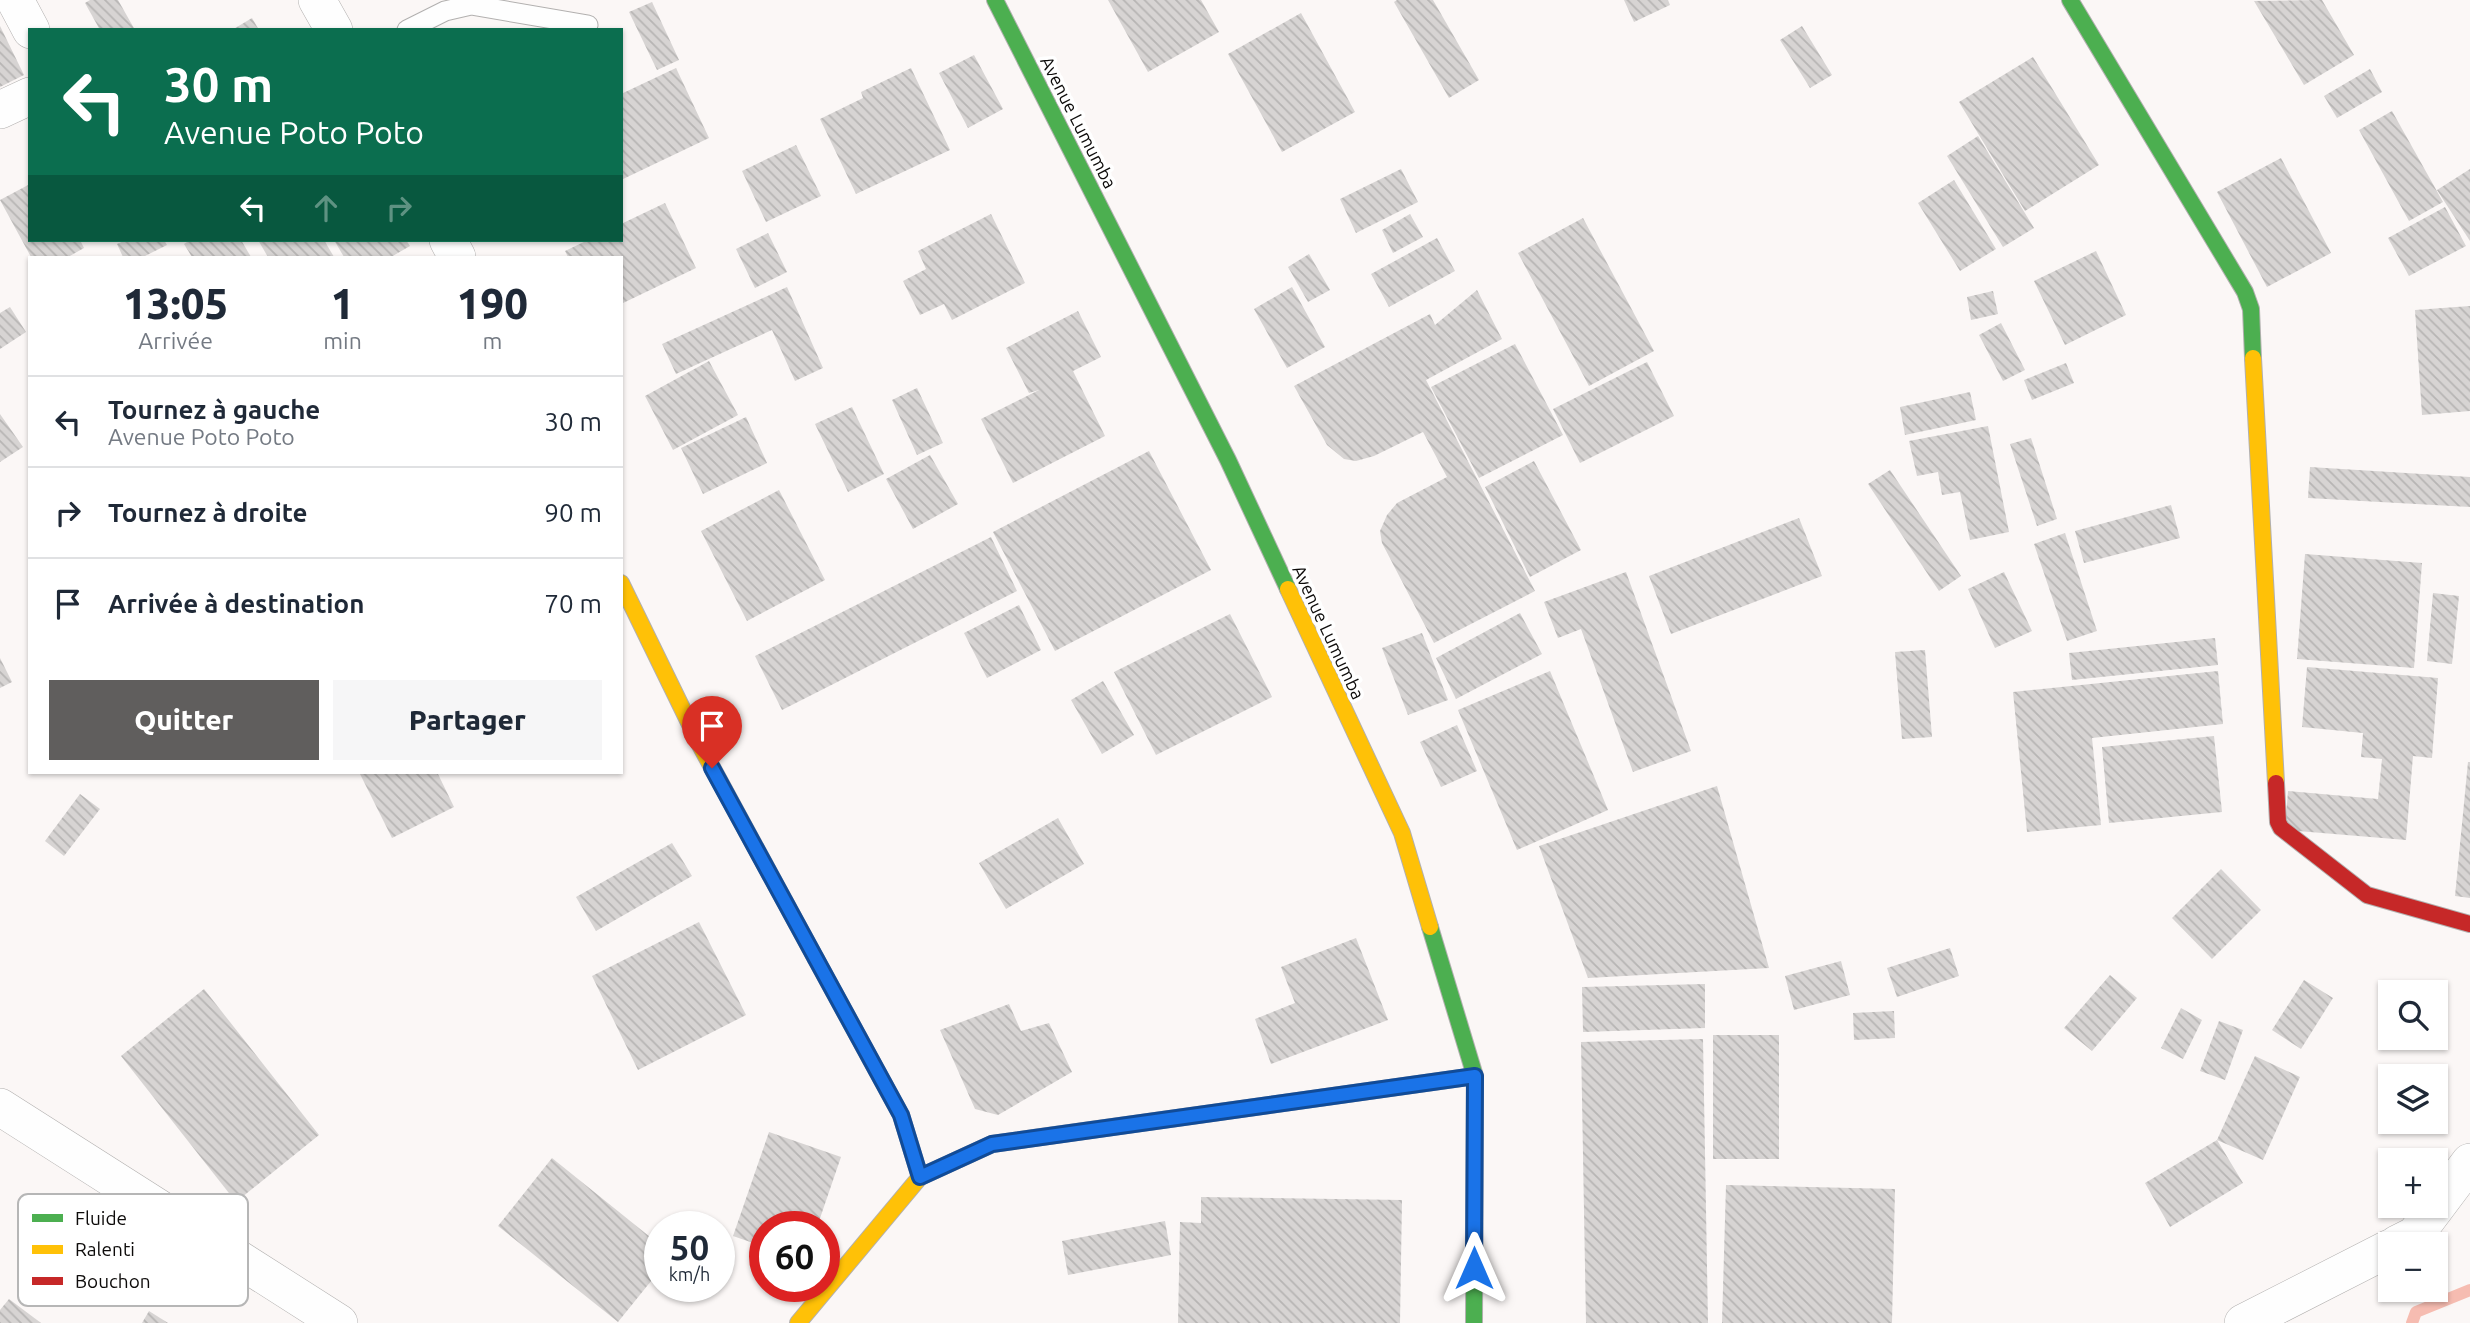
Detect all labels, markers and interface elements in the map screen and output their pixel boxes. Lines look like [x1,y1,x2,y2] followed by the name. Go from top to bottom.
[1037,53,1121,191] street label: Avenue Lumumba
[49,56,140,147] icon: left
[164,56,273,111] text: 30 m
[164,114,424,150] text: Avenue Poto Poto
[234,189,272,227] icon: left
[307,189,345,227] icon: ahead
[380,189,418,227] icon: right
[123,280,228,327] text: 13:05
[331,280,354,327] text: 1
[457,280,528,327] text: 190
[138,328,213,353] text: Arrivée
[323,328,362,353] text: min
[482,328,502,353] text: m
[108,395,320,424] text: Tournez à gauche
[49,403,87,441] icon: left
[544,407,602,436] text: 30 m
[108,424,295,449] text: Avenue Poto Poto
[49,494,87,532] icon: right
[108,498,307,527] text: Tournez à droite
[544,498,602,527] text: 90 m
[1289,562,1369,702] street label: Avenue Lumumba
[49,585,87,623] icon: arrive
[108,589,364,618] text: Arrivée à destination
[544,589,602,618] text: 70 m
[49,680,319,760] button: Quitter
[333,680,602,760] button: Partager
[682,696,742,768] pin
[693,707,731,745] icon: arrive
[2378,980,2448,1302] map controls
[2378,980,2448,1050] button: search
[2378,1064,2448,1134] button: layers
[2378,1148,2448,1218] button: +
[18,1194,248,1306] legend
[75,1207,127,1229] text: Fluide
[749,1211,840,1302] speed limit sign: 60
[670,1227,709,1267] text: 50
[1437,1231,1511,1305] position arrow
[2378,1232,2448,1302] button: −
[75,1238,135,1260] text: Ralenti
[669,1264,710,1284] text: km/h
[75,1270,151,1292] text: Bouchon

